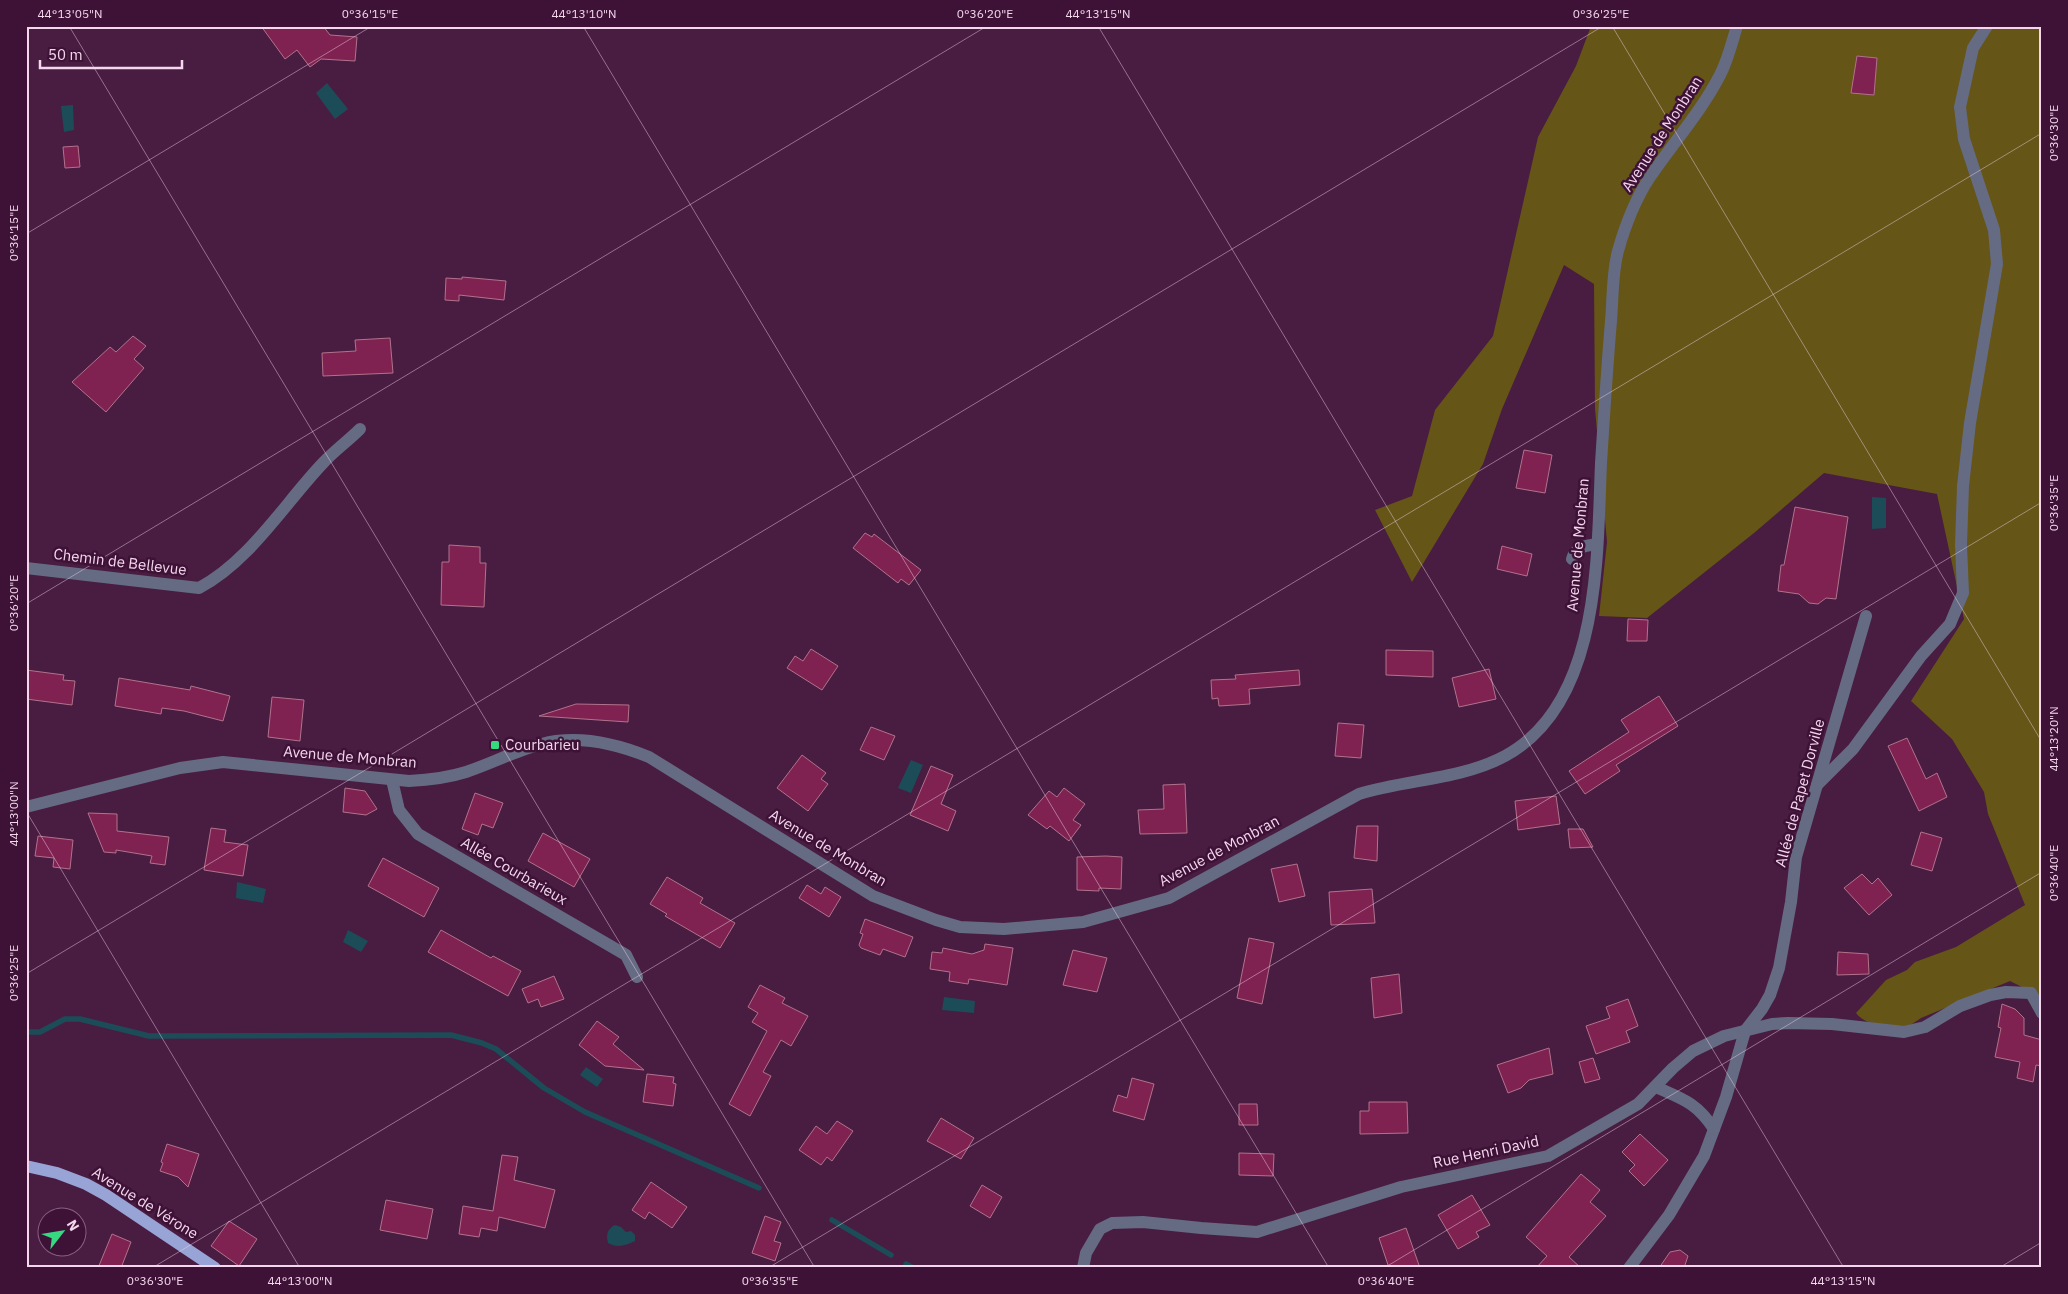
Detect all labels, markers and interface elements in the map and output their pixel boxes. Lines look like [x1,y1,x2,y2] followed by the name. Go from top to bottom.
[37,6,103,21] text: 44°13'05"N
[342,6,398,21] text: 0°36'15"E
[551,6,617,21] text: 44°13'10"N
[957,6,1013,21] text: 0°36'20"E
[1065,6,1131,21] text: 44°13'15"N
[1573,6,1629,21] text: 0°36'25"E
[40,38,182,70] scale bar
[48,45,83,64] text: 50 m
[1617,72,1706,195] street label: Avenue de Monbran
[2046,105,2061,161] text: 0°36'30"E
[6,205,21,261] text: 0°36'15"E
[2046,475,2061,531] text: 0°36'35"E
[1562,477,1593,612] street label: Avenue de Monbran
[52,544,188,579] street label: Chemin de Bellevue
[6,575,21,631] text: 0°36'20"E
[2046,706,2061,772] text: 44°13'20"N
[1771,717,1828,869] street label: Allée de Papet Dorville
[505,735,579,754] place label: Courbarieu
[489,739,501,751] marker: Courbarieu
[283,741,418,772] street label: Avenue de Monbran
[6,781,21,847] text: 44°13'00"N
[766,805,891,890] street label: Avenue de Monbran
[1155,811,1282,890] street label: Avenue de Monbran
[458,832,571,909] street label: Allée Courbarieux
[2046,845,2061,901] text: 0°36'40"E
[6,945,21,1001] text: 0°36'25"E
[1431,1131,1541,1172] street label: Rue Henri David
[89,1162,202,1243] street label: Avenue de Vérone
[38,1206,88,1256] north arrow
[63,1216,83,1234] text: N
[127,1273,183,1288] text: 0°36'30"E
[267,1273,333,1288] text: 44°13'00"N
[742,1273,798,1288] text: 0°36'35"E
[1358,1273,1414,1288] text: 0°36'40"E
[1810,1273,1876,1288] text: 44°13'15"N

